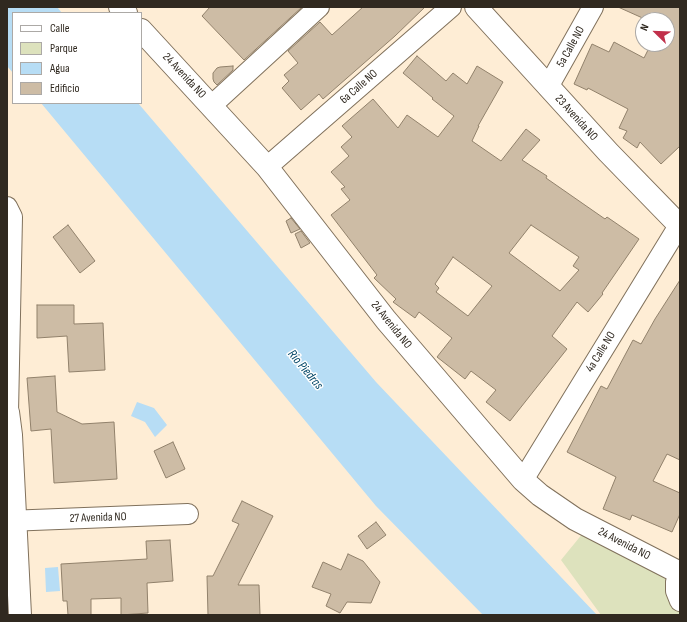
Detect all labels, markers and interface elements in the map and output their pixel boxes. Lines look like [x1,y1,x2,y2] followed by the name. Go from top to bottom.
[12,12,142,104] legend
[635,12,675,52] north arrow
[50,21,70,36] text: Calle
[637,22,652,33] text: N
[554,24,588,70] street label: 5a Calle NO
[50,41,78,56] text: Parque
[159,50,209,102] street label: 24 Avenida NO
[50,61,70,76] text: Agua
[337,67,381,107] street label: 6a Calle NO
[50,81,79,96] text: Edificio
[552,92,600,144] street label: 23 Avenida NO
[367,298,415,352] street label: 24 Avenida NO
[583,329,619,375] street label: 4a Calle NO
[284,347,326,393] water label: Río Piedras
[69,510,127,526] street label: 27 Avenida NO
[595,525,653,563] street label: 24 Avenida NO

